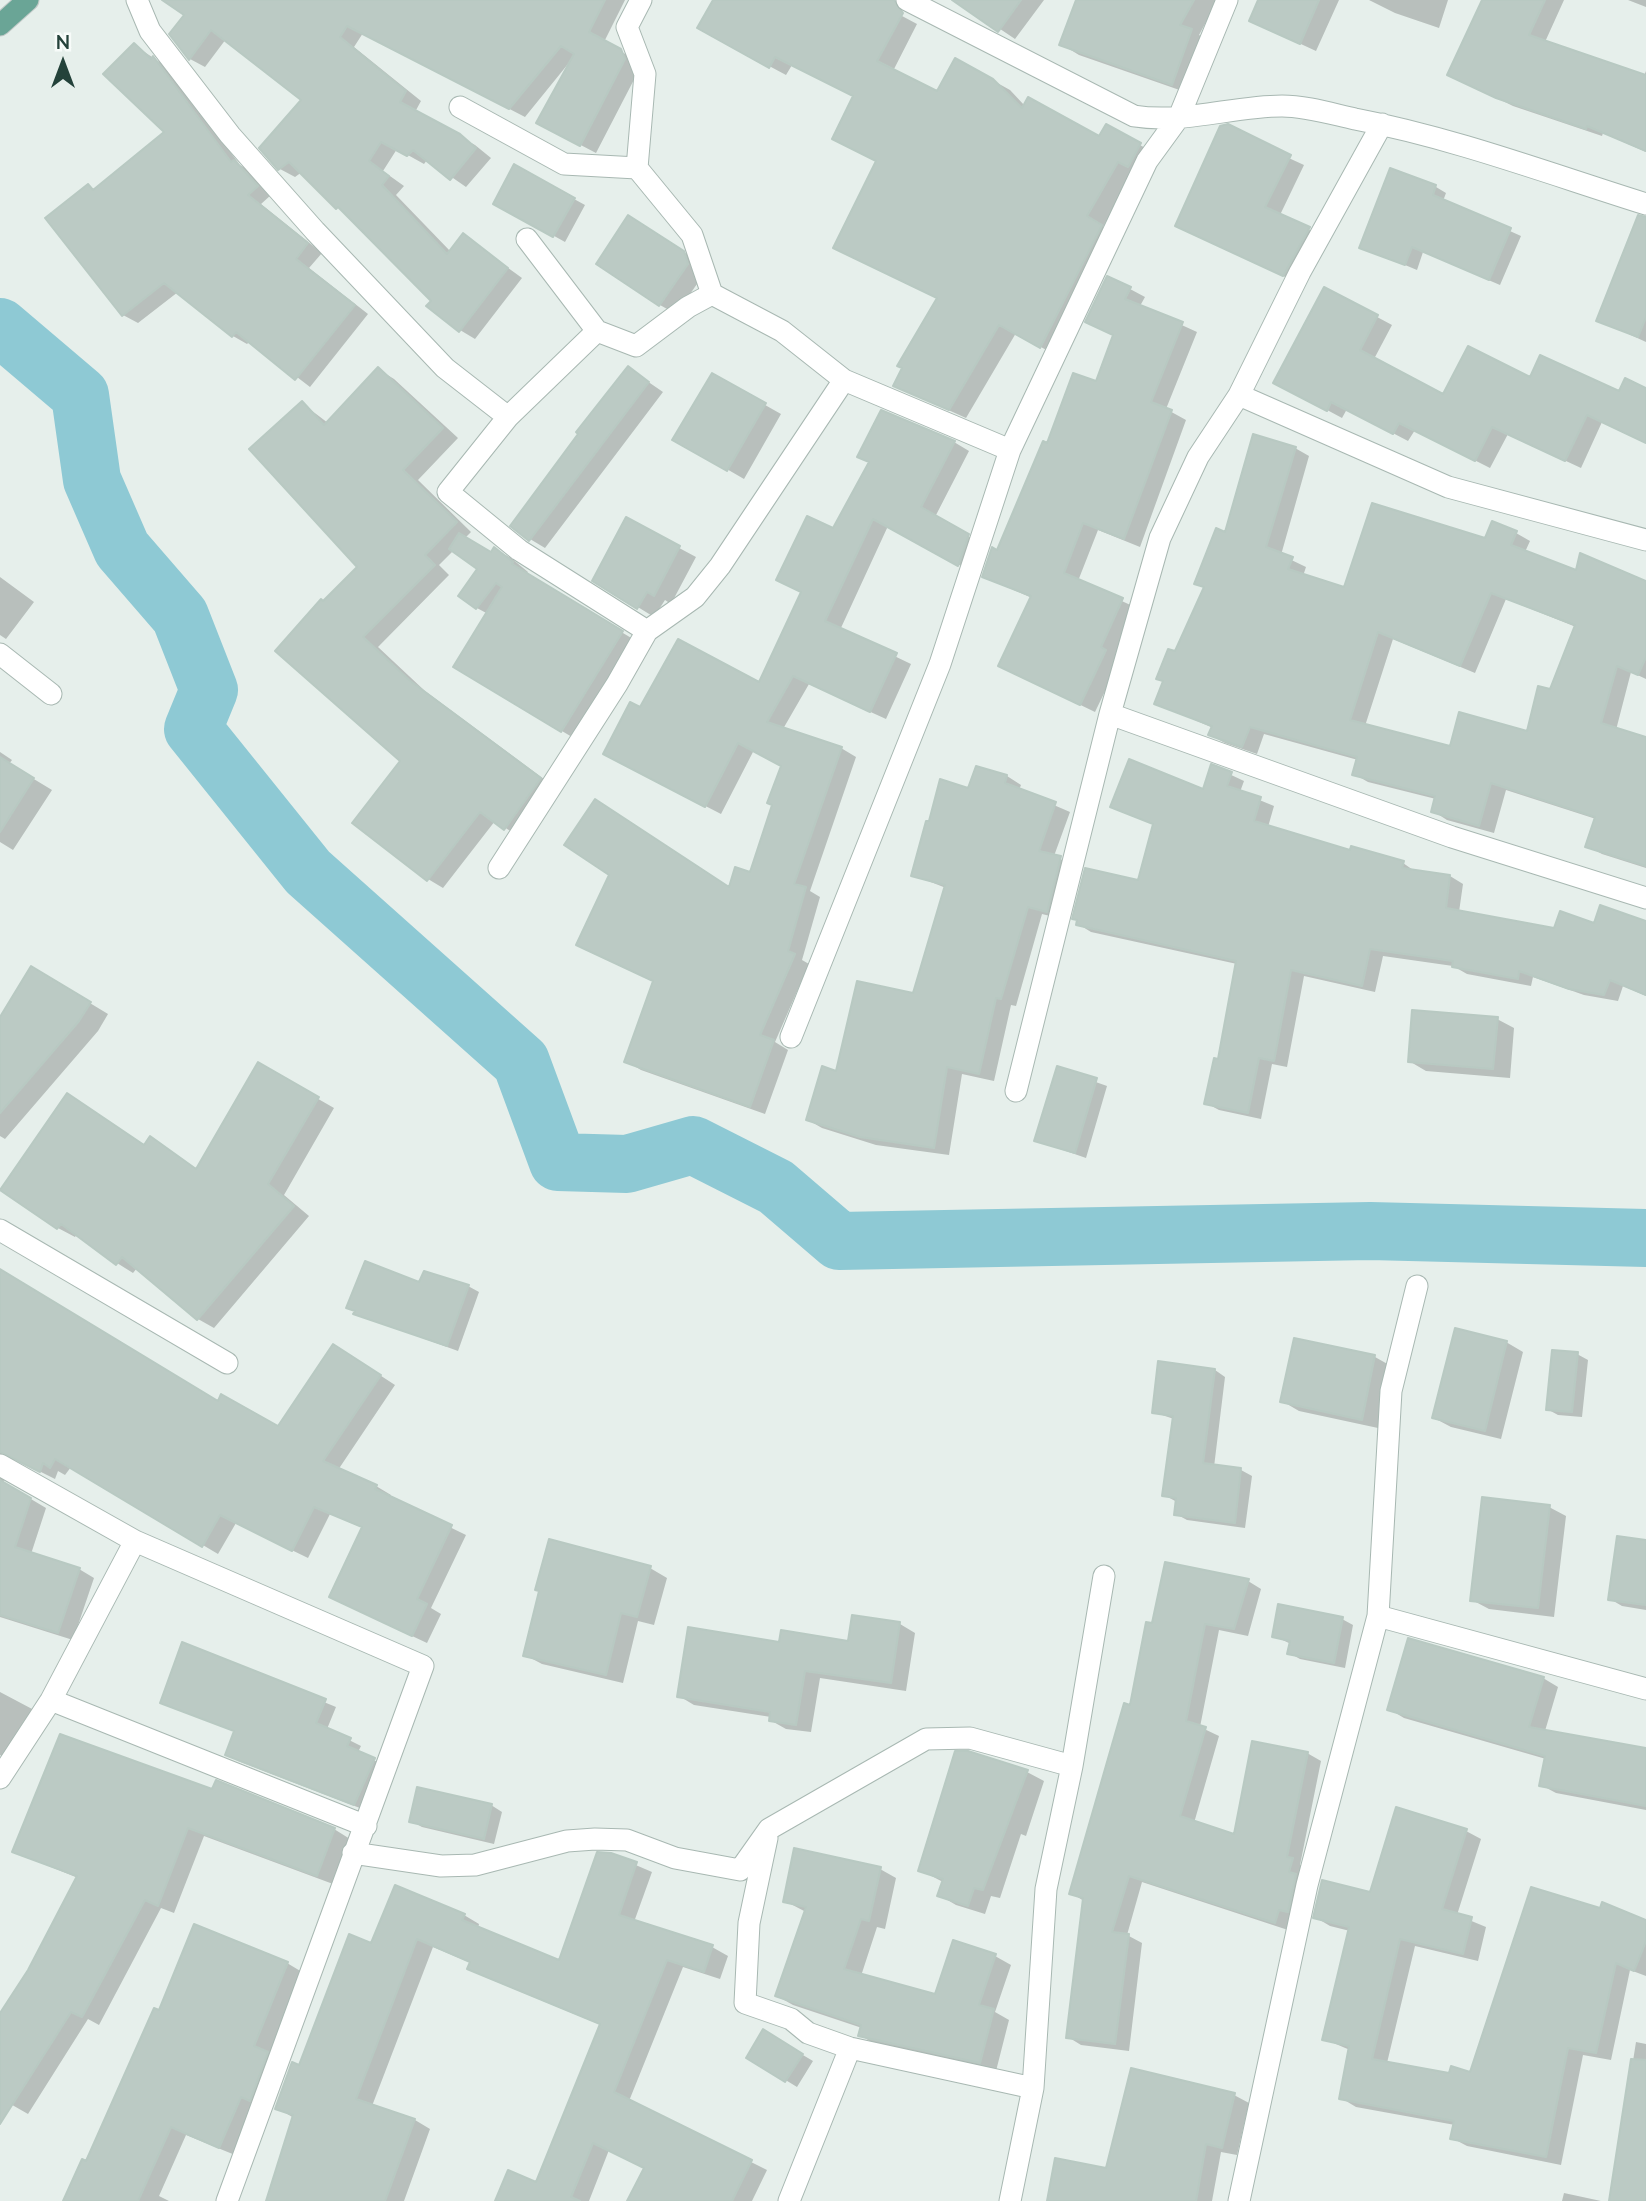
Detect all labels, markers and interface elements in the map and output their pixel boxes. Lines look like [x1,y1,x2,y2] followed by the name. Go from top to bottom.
[28,28,98,98] north arrow
[56,30,70,54] text: N

